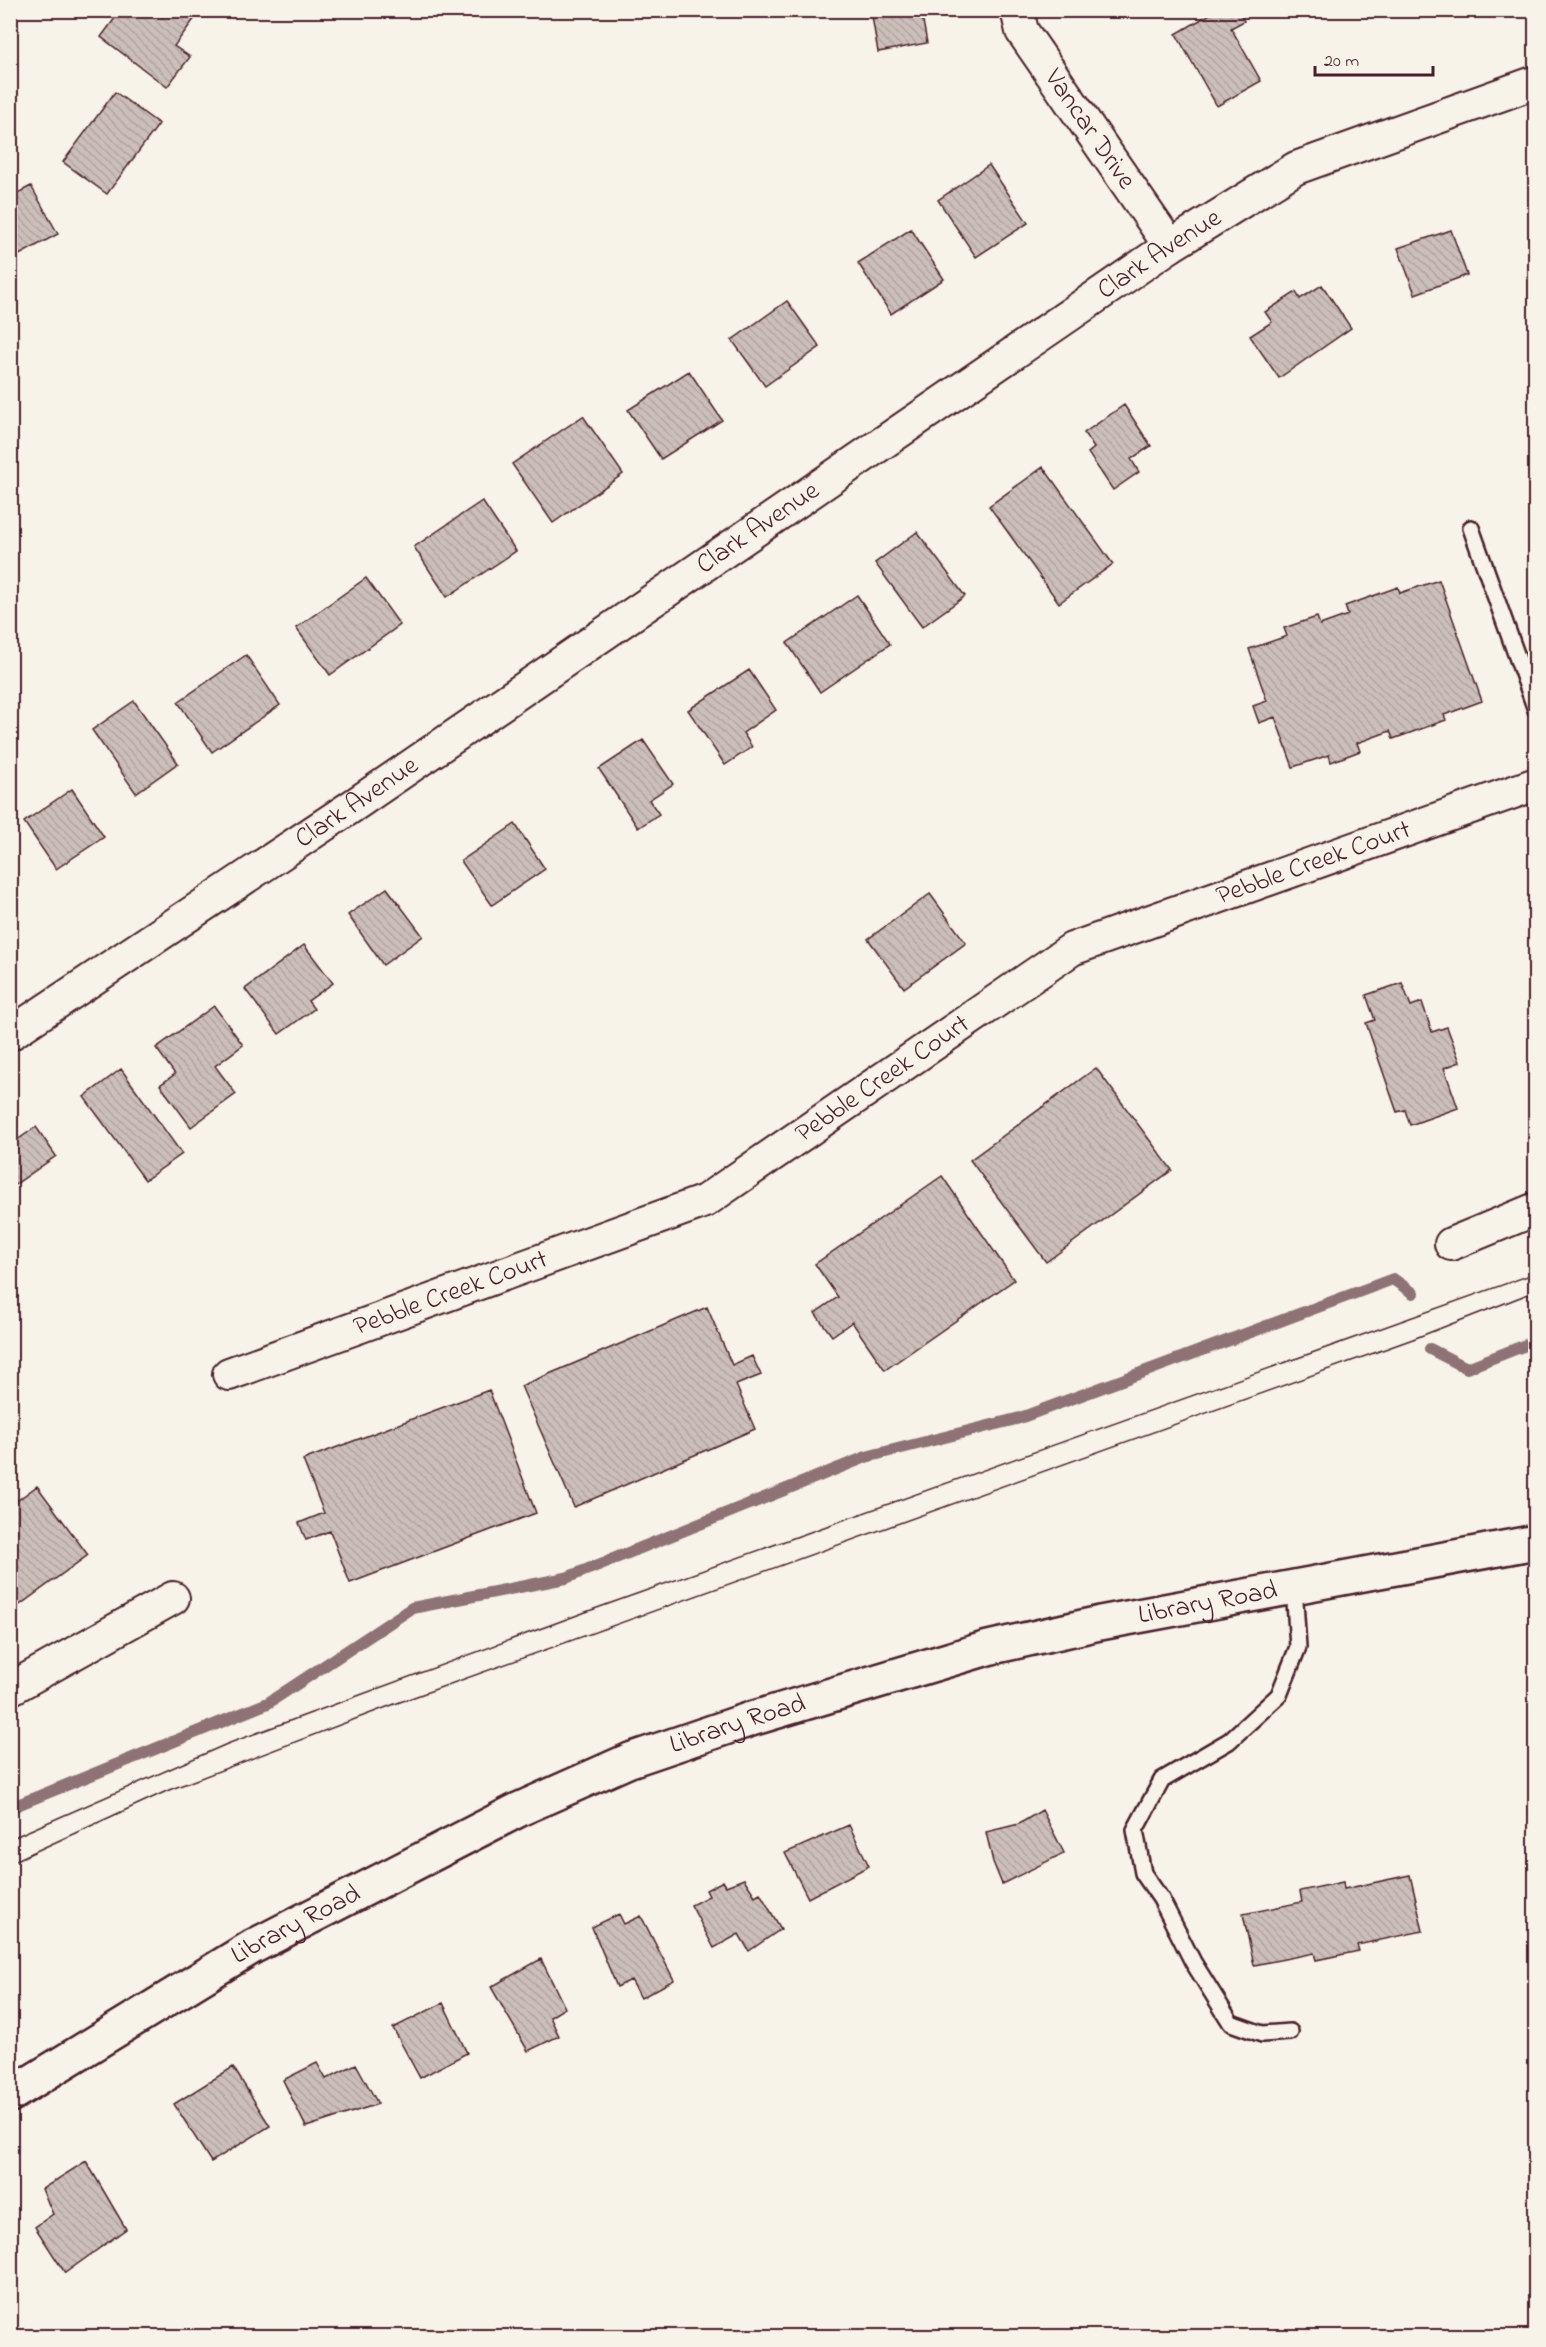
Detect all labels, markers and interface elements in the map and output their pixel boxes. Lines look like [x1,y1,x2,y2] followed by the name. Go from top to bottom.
[1315,39,1434,77] scale bar
[1324,49,1359,75] text: 20 m
[1034,60,1146,198] street label: Vancar Drive
[1090,199,1230,310] street label: Clark Avenue
[689,472,828,584] street label: Clark Avenue
[287,746,427,858] street label: Clark Avenue
[1211,811,1416,916] street label: Pebble Creek Court
[788,1005,978,1153] street label: Pebble Creek Court
[348,1240,553,1347] street label: Pebble Creek Court
[1135,1571,1281,1635] street label: Library Road
[664,1684,810,1765] street label: Library Road
[224,1875,367,1975] street label: Library Road

